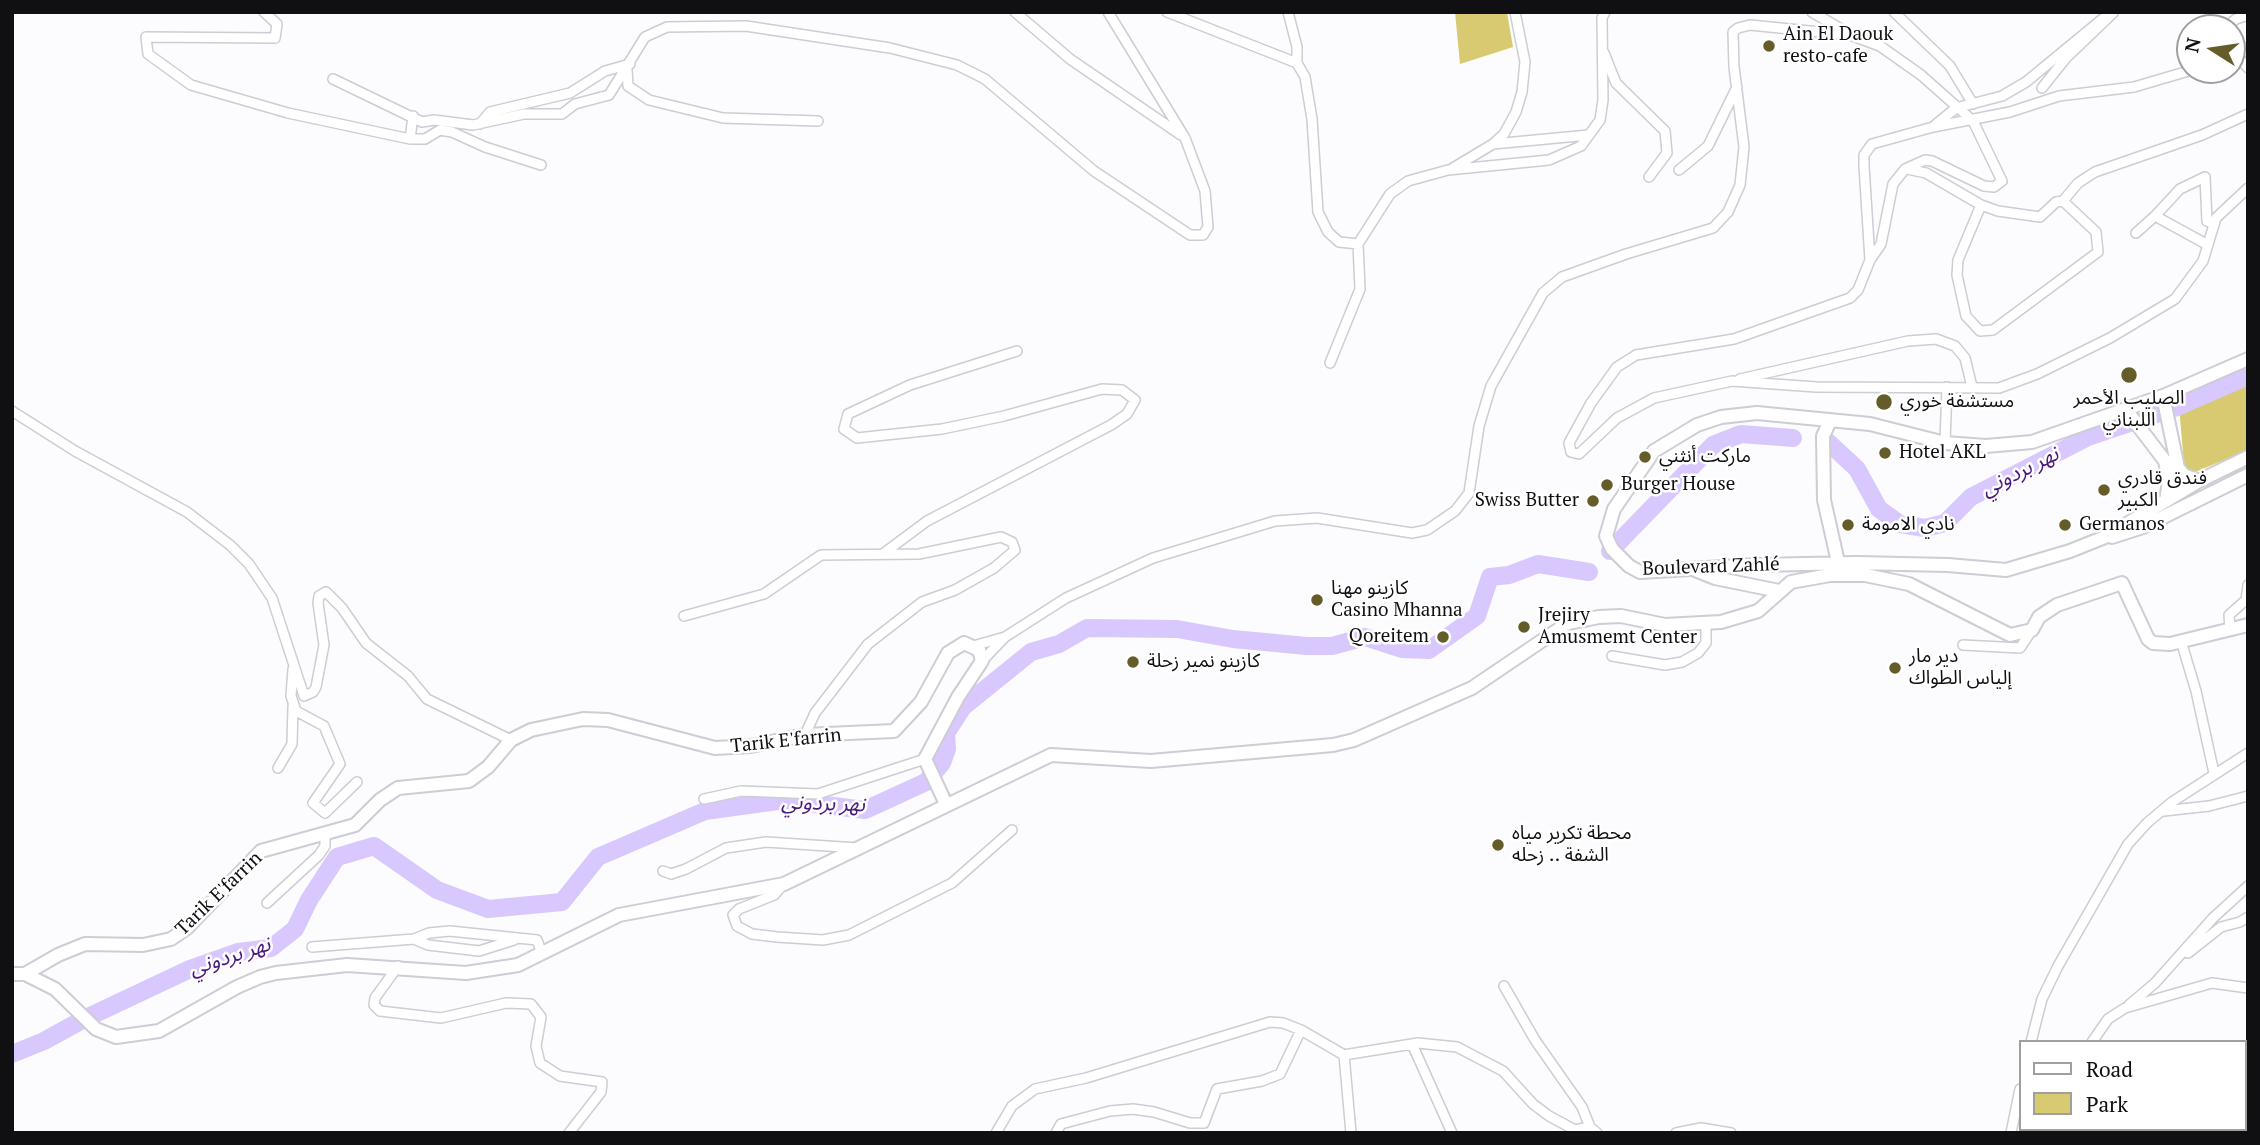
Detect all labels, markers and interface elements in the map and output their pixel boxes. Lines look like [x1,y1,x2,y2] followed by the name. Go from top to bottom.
[2176,14,2246,84] north arrow
[1783,24,1893,68] place label: Ain El Daouk resto-cafe
[2178,35,2206,55] text: N
[1761,38,1777,54] marker: Ain El Daouk resto-cafe
[2119,365,2139,385] marker: الصليب الأحمر اللبناني
[2074,388,2184,432] place label: الصليب الأحمر اللبناني
[1900,391,2014,413] place label: مستشفة خوري
[1874,392,1894,412] marker: مستشفة خوري
[1899,442,1986,464] place label: Hotel AKL
[1977,442,2063,502] water label: نهر بردوني
[1877,445,1893,461] marker: Hotel AKL
[1659,446,1751,468] place label: ماركت أنثني
[1637,449,1653,465] marker: ماركت أنثني
[2118,468,2207,512] place label: فندق قادري الكبير
[1621,474,1735,496] place label: Burger House
[1599,477,1615,493] marker: Burger House
[2096,482,2112,498] marker: فندق قادري الكبير
[1475,490,1579,512] place label: Swiss Butter
[1585,493,1601,509] marker: Swiss Butter
[1862,514,1954,536] place label: نادي الامومة
[2079,514,2165,536] place label: Germanos
[1840,517,1856,533] marker: نادي الامومة
[2057,517,2073,533] marker: Germanos
[1642,553,1780,581] street label: Boulevard Zahlé
[1331,578,1463,622] place label: كازينو مهنا Casino Mhanna
[1309,592,1325,608] marker: كازينو مهنا Casino Mhanna
[1538,605,1697,649] place label: Jrejiry Amusmemt Center
[1516,619,1532,635] marker: Jrejiry Amusmemt Center
[1349,626,1429,648] place label: Qoreitem
[1435,629,1451,645] marker: Qoreitem
[1909,646,2012,690] place label: دير مار إلياس الطواك
[1147,651,1260,673] place label: كازينو نمير زحلة
[1125,654,1141,670] marker: كازينو نمير زحلة
[1887,660,1903,676] marker: دير مار إلياس الطواك
[730,724,842,758] street label: Tarik E'farrin
[781,790,865,818] water label: نهر بردوني
[1512,823,1632,867] place label: محطة تكرير مياه الشفة .. زحله
[1490,837,1506,853] marker: محطة تكرير مياه الشفة .. زحله
[171,847,267,941] street label: Tarik E'farrin
[186,932,274,982] water label: نهر بردوني
[2018,1040,2246,1131] legend
[2086,1055,2133,1083] text: Road
[2086,1090,2128,1118] text: Park

